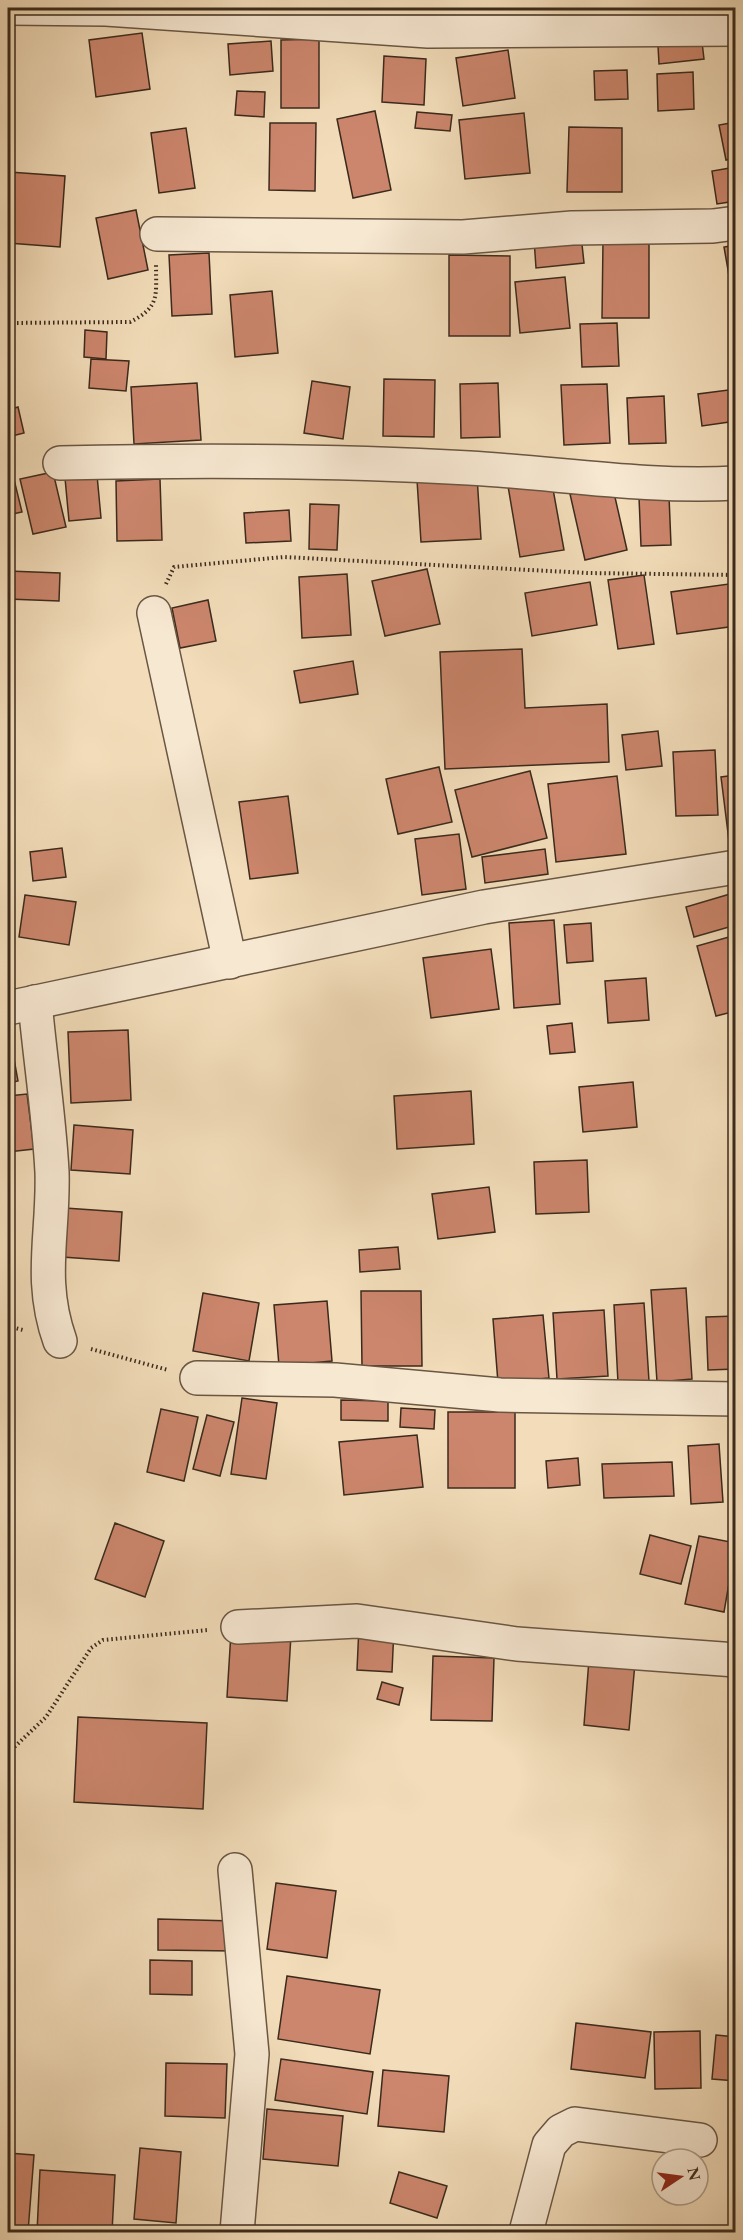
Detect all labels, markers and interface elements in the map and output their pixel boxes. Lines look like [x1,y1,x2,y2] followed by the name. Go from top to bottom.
[650,2147,710,2207] north arrow
[682,2165,706,2182] text: N

